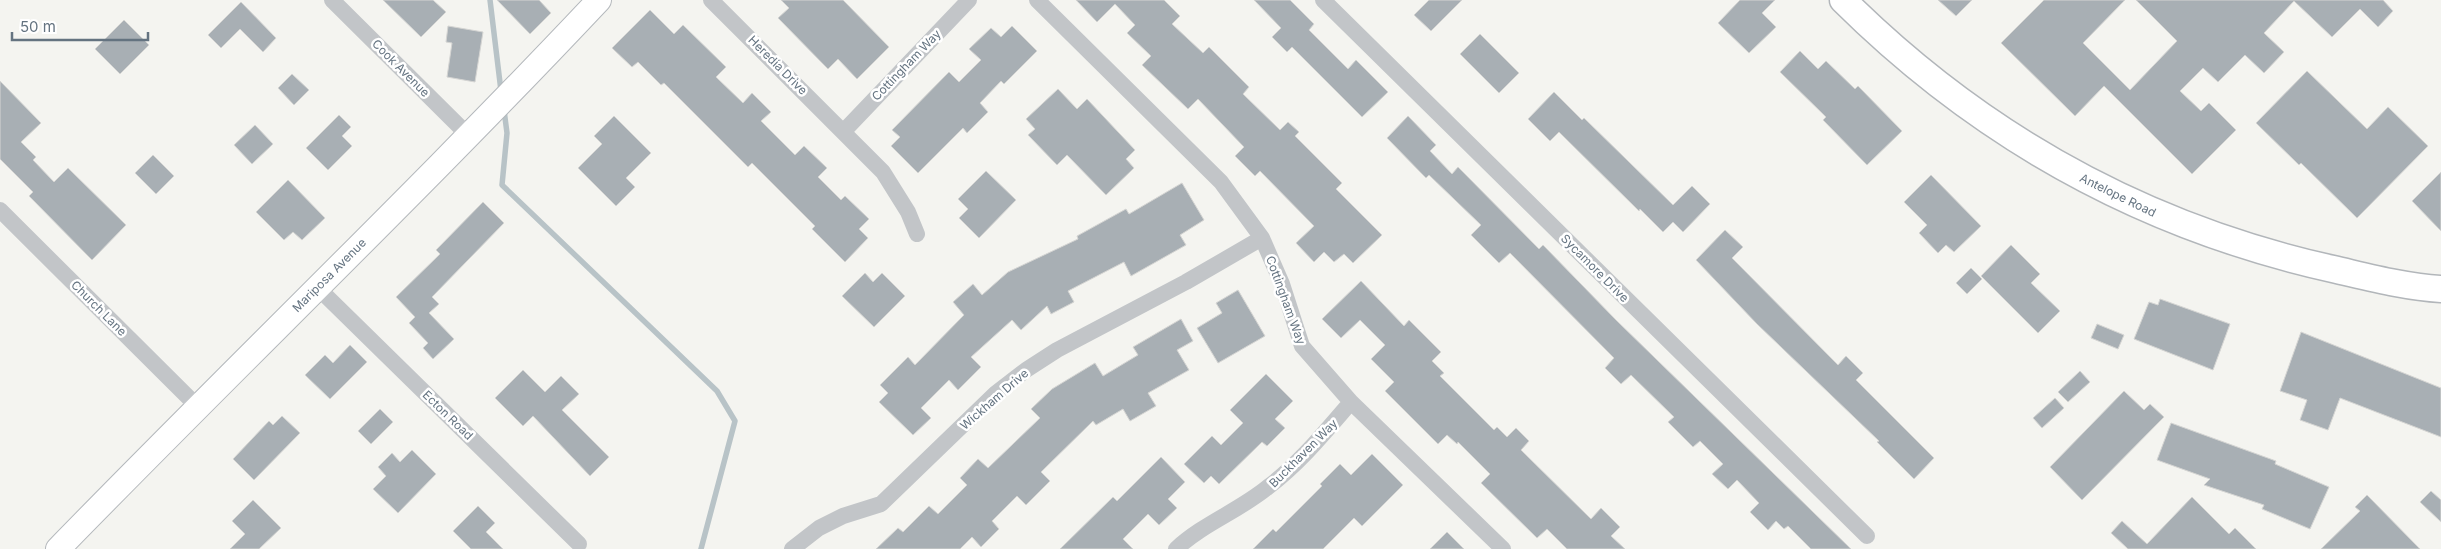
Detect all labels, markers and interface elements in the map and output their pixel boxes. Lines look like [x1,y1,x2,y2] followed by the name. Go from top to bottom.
[12,10,149,42] scale bar
[20,17,56,36] text: 50 m
[868,26,944,104] street label: Cottingham Way
[745,32,811,98] street label: Heredia Drive
[369,36,433,100] street label: Cook Avenue
[2077,170,2159,220] street label: Antelope Road
[1558,231,1632,305] street label: Sycamore Drive
[289,235,369,315] street label: Mariposa Avenue
[1263,254,1309,347] street label: Cottingham Way
[68,277,130,339] street label: Church Lane
[957,365,1031,433] street label: Wickham Drive
[420,387,476,443] street label: Ecton Road
[1266,416,1340,490] street label: Buckhaven Way

